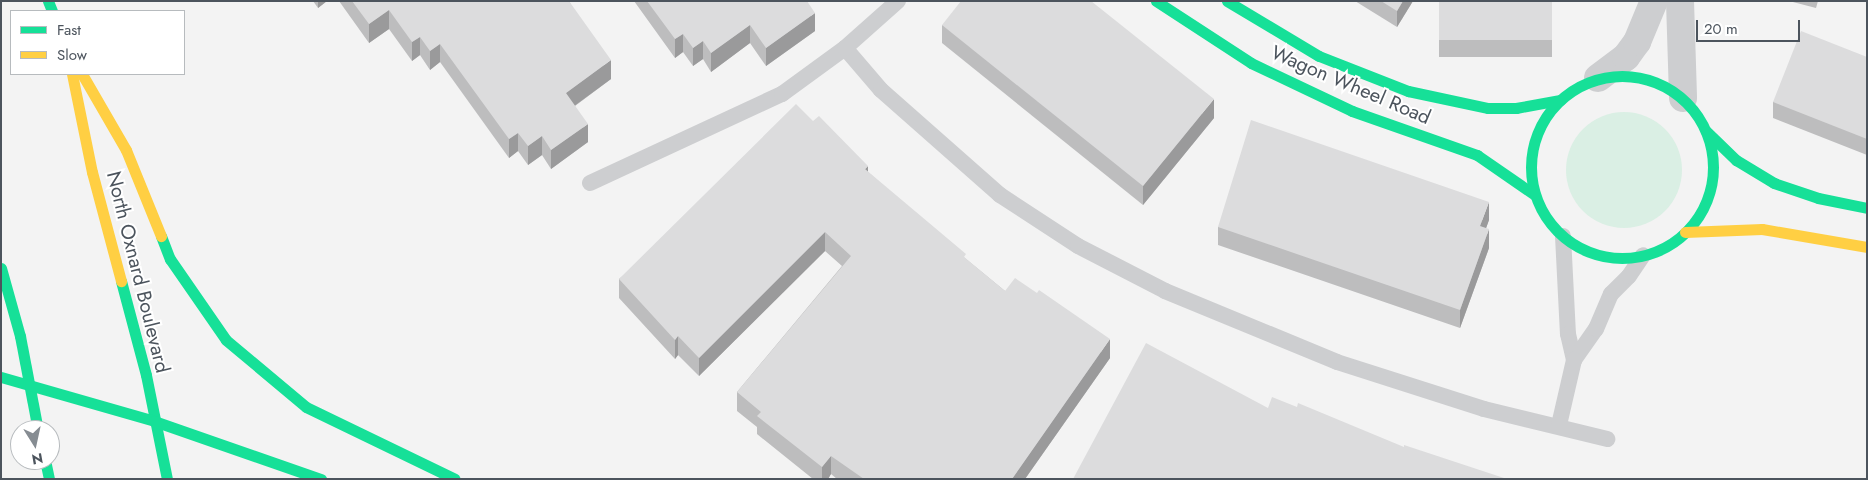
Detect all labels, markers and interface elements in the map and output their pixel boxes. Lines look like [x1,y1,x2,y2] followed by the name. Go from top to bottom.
[10,10,185,75] legend
[1698,10,1802,42] scale bar
[1704,18,1738,40] text: 20 m
[57,19,81,41] text: Fast
[1268,41,1434,129] street label: Wagon Wheel Road
[57,44,87,66] text: Slow
[101,169,175,375] street label: North Oxnard Boulevard
[10,420,60,470] north arrow
[30,448,45,470] text: N

